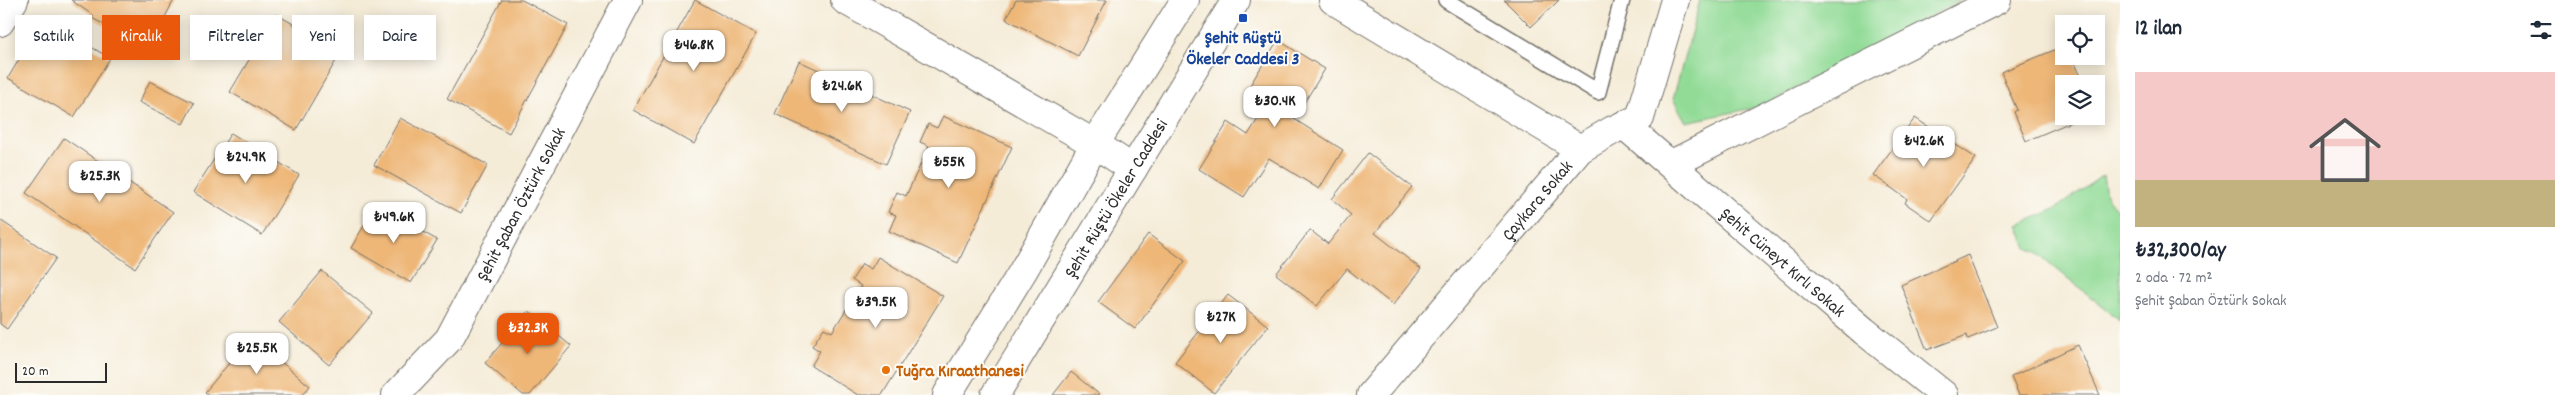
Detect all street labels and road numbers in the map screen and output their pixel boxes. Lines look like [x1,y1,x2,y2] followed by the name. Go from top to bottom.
[1059,115,1175,283] street label: Şehit Rüştü Ökeler Caddesi
[472,124,574,286] street label: Şehit Şaban Öztürk Sokak
[1497,156,1580,247] street label: Çaykara Sokak
[1714,203,1850,325] street label: Şehit Cüneyt Kırlı Sokak

